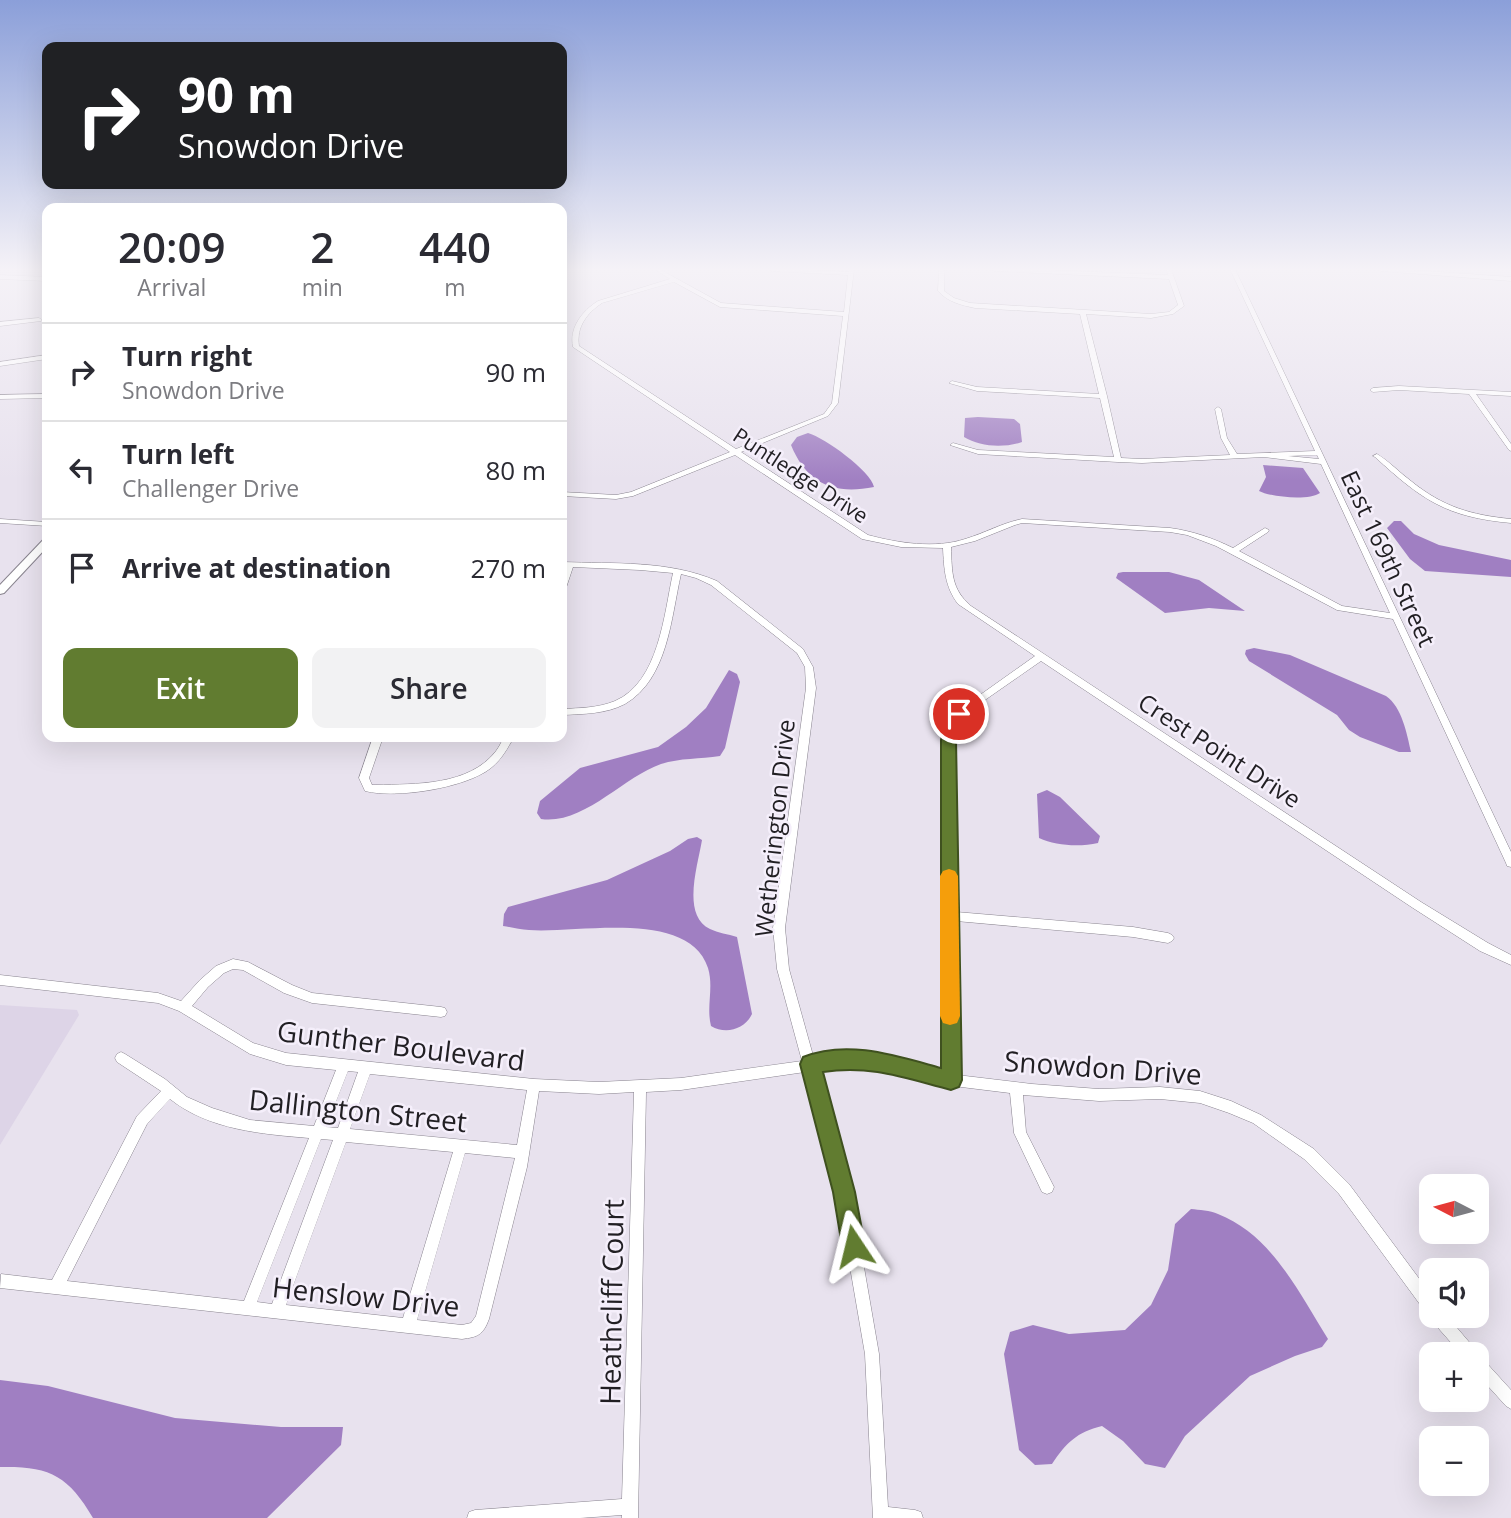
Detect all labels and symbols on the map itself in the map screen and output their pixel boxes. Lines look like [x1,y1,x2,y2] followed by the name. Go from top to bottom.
[728,421,874,529] street label: Puntledge Drive
[1334,465,1444,651] street label: East 169th Street
[929,684,989,744] pin
[1132,685,1308,815] street label: Crest Point Drive
[746,718,802,938] street label: Wetherington Drive
[275,1011,527,1079] street label: Gunther Boulevard
[1003,1041,1203,1093] street label: Snowdon Drive
[247,1080,469,1140] street label: Dallington Street
[1419,1174,1489,1244] north arrow
[590,1199,632,1405] street label: Heathcliff Court
[817,1209,891,1283] position arrow
[270,1267,462,1325] street label: Henslow Drive

